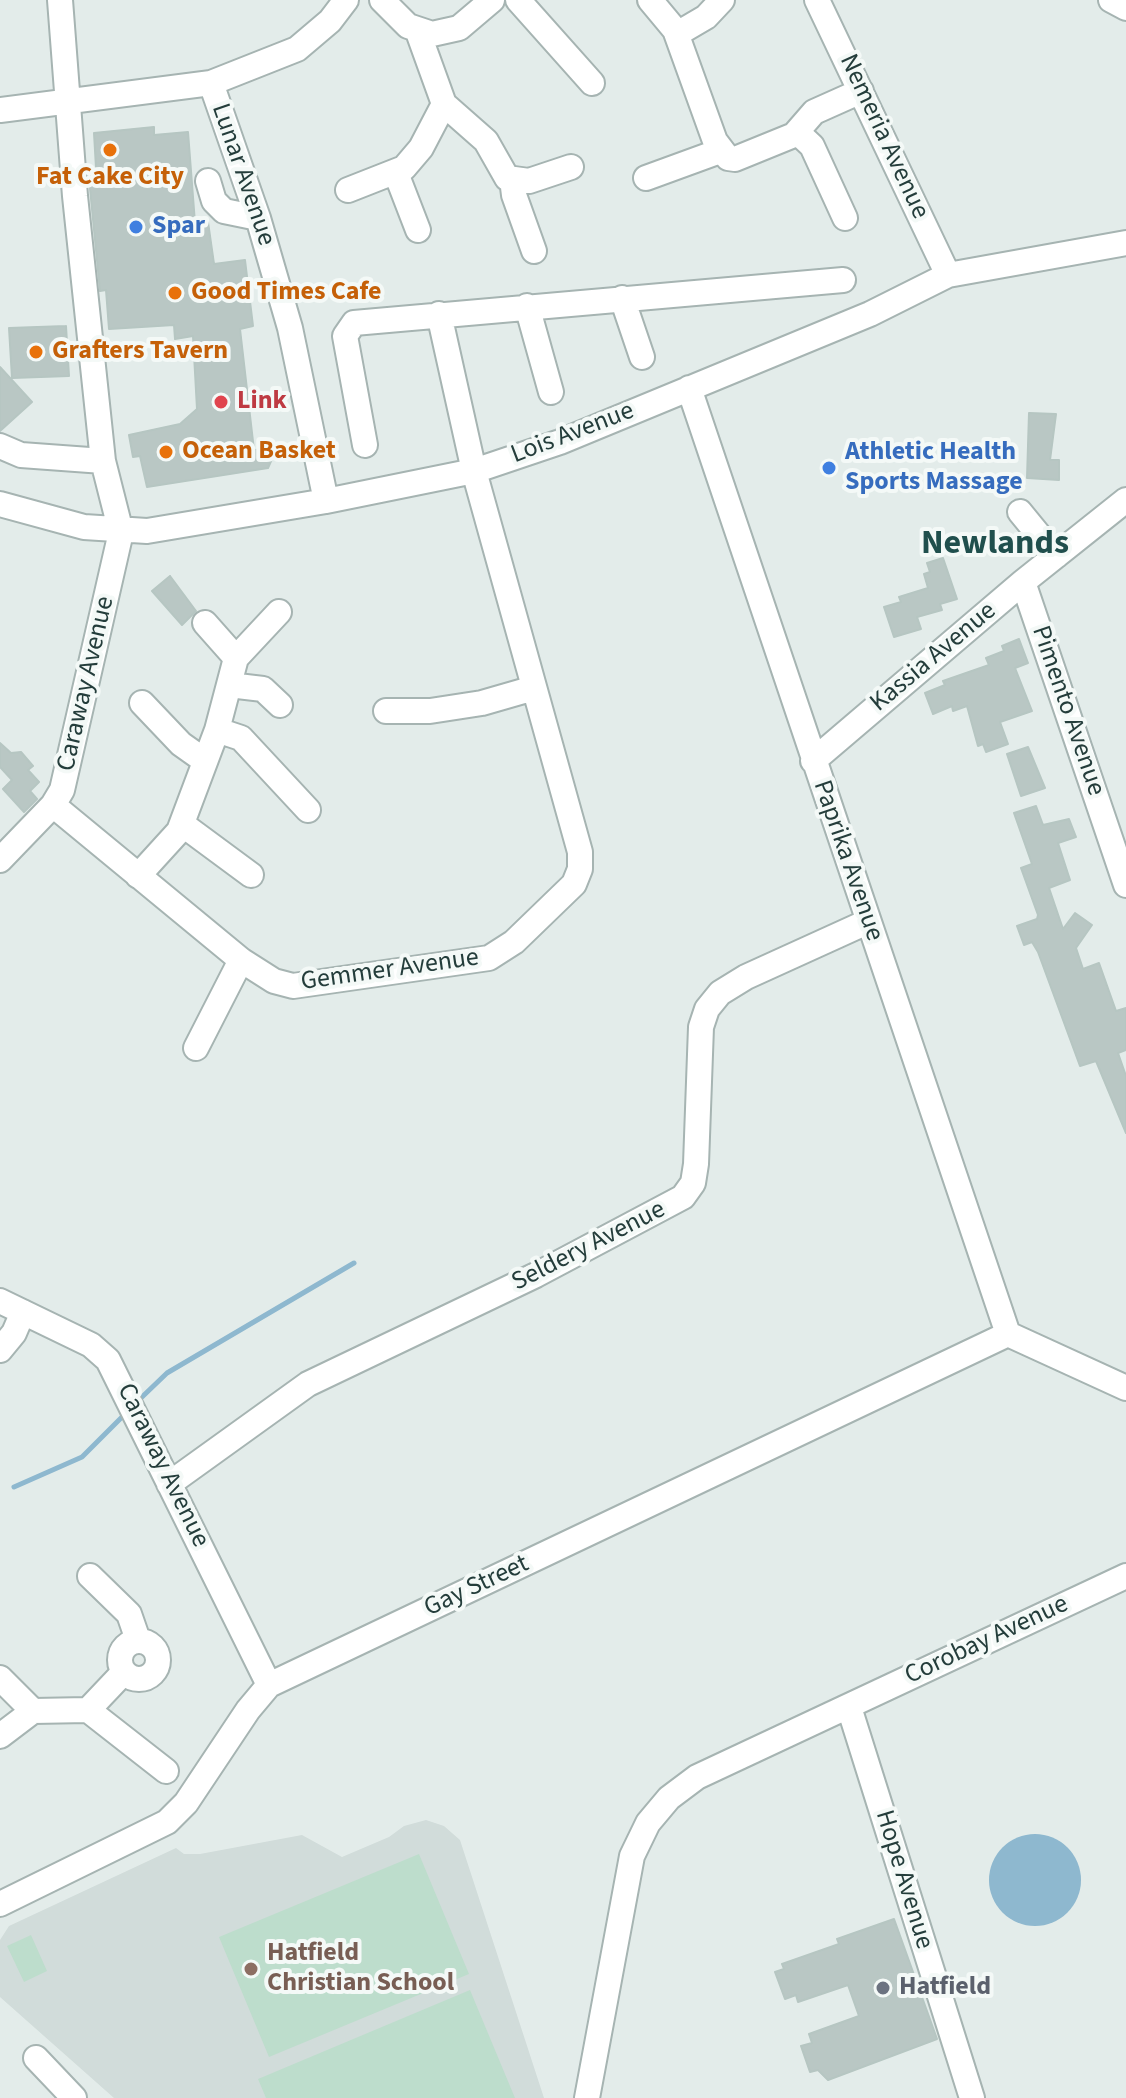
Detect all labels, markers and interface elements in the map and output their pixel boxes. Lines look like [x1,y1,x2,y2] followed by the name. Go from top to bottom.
[831,50,935,224] street label: Nemeria Avenue
[203,100,281,250] street label: Lunar Avenue
[101,141,119,159] marker: Fat Cake City
[36,162,184,194] place label: Fat Cake City
[152,211,205,243] place label: Spar
[127,218,145,236] marker: Spar
[191,277,382,309] place label: Good Times Cafe
[166,284,184,302] marker: Good Times Cafe
[52,336,228,368] place label: Grafters Tavern
[27,343,45,361] marker: Grafters Tavern
[237,386,287,418] place label: Link
[212,393,230,411] marker: Link
[507,396,639,472] street label: Lois Avenue
[182,436,336,468] place label: Ocean Basket
[845,437,1023,498] place label: Athletic Health Sports Massage
[157,443,175,461] marker: Ocean Basket
[820,459,838,477] marker: Athletic Health Sports Massage
[921,526,1069,566] district label: Newlands
[52,594,122,774] street label: Caraway Avenue
[865,596,1003,720] street label: Kassia Avenue
[1023,622,1111,800] street label: Pimento Avenue
[805,777,889,945] street label: Paprika Avenue
[299,943,481,999] street label: Gemmer Avenue
[507,1195,671,1299] street label: Seldery Avenue
[109,1379,215,1553] street label: Caraway Avenue
[420,1549,534,1625] street label: Gay Street
[900,1590,1074,1692] street label: Corobay Avenue
[867,1807,939,1953] street label: Hope Avenue
[267,1938,454,2000] place label: Hatfield Christian School
[242,1960,260,1978] marker: Hatfield Christian School
[899,1972,991,2004] place label: Hatfield
[874,1979,892,1997] marker: Hatfield

